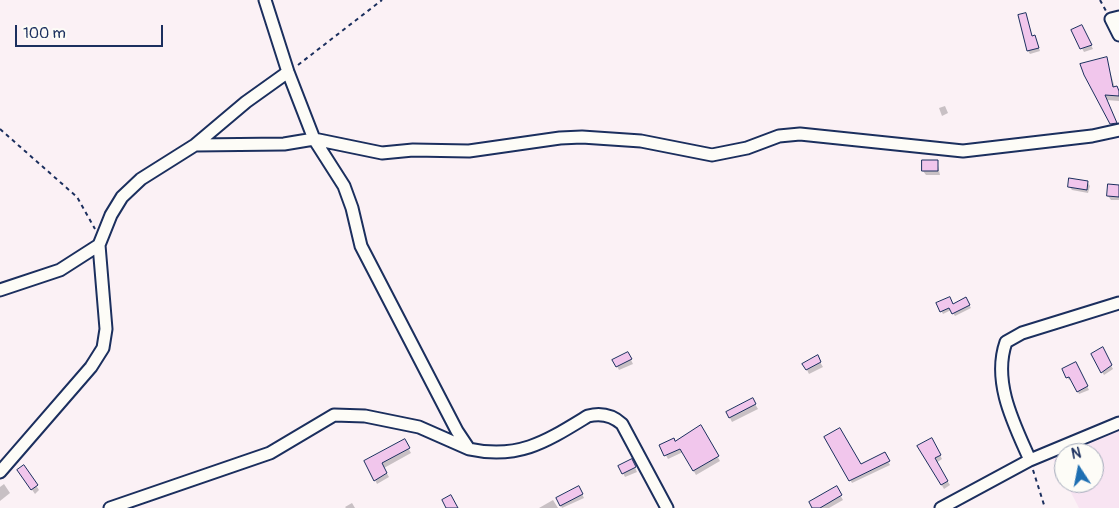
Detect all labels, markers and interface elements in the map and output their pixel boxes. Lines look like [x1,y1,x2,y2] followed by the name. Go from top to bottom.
[18,15,165,47] scale bar
[23,24,66,43] text: 100 m
[1054,443,1104,493] north arrow
[1070,445,1083,463] text: N

